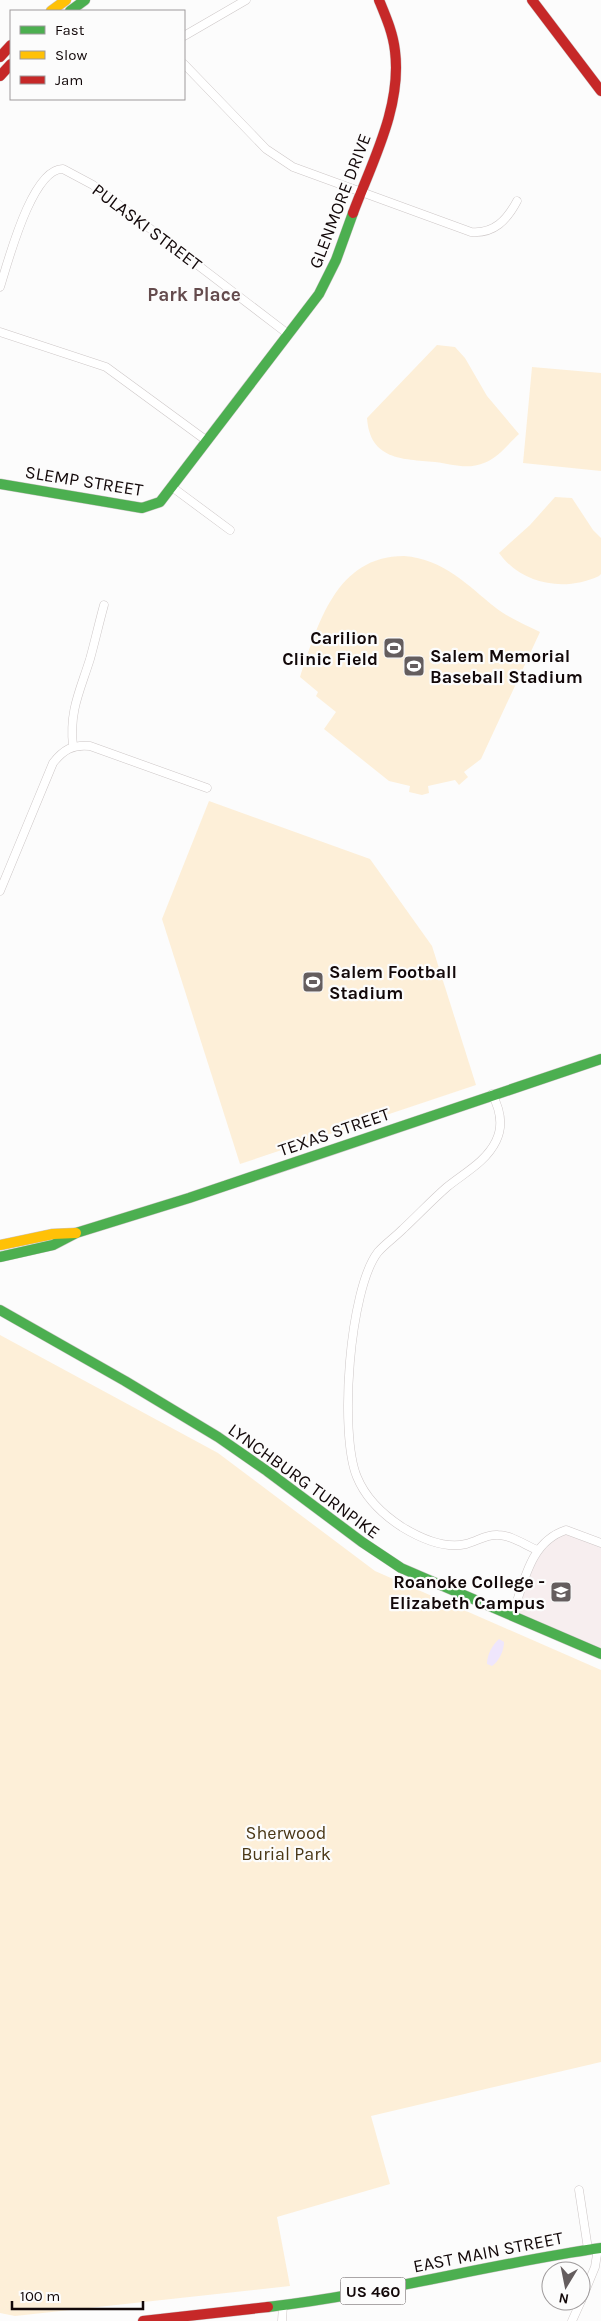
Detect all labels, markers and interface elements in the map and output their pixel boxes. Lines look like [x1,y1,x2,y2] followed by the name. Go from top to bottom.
[10,10,185,100] legend
[55,21,85,39] text: Fast
[55,46,87,64] text: Slow
[55,71,83,89] text: Jam
[304,130,376,272] street label: GLENMORE DRIVE
[88,179,206,275] street label: PULASKI STREET
[147,284,241,306] district label: Park Place
[23,461,145,501] street label: SLEMP STREET
[282,627,378,670] place label: Carilion Clinic Field
[382,636,406,660] sports icon: Carilion Clinic Field
[430,645,583,688] place label: Salem Memorial Baseball Stadium
[402,654,426,678] sports icon: Salem Memorial Baseball Stadium
[329,961,457,1004] place label: Salem Football Stadium
[301,970,325,994] sports icon: Salem Football Stadium
[275,1103,393,1161] street label: TEXAS STREET
[224,1418,384,1544] street label: LYNCHBURG TURNPIKE
[389,1571,545,1614] place label: Roanoke College - Elizabeth Campus
[549,1580,573,1604] school or university icon: Roanoke College - Elizabeth Campus
[241,1822,331,1865] park label: Sherwood Burial Park
[411,2227,565,2277] street label: EAST MAIN STREET
[541,2261,591,2311] north arrow
[12,2278,144,2310] scale bar
[340,2278,406,2304] road number: US 460
[20,2287,60,2305] text: 100 m
[557,2289,570,2308] text: N

